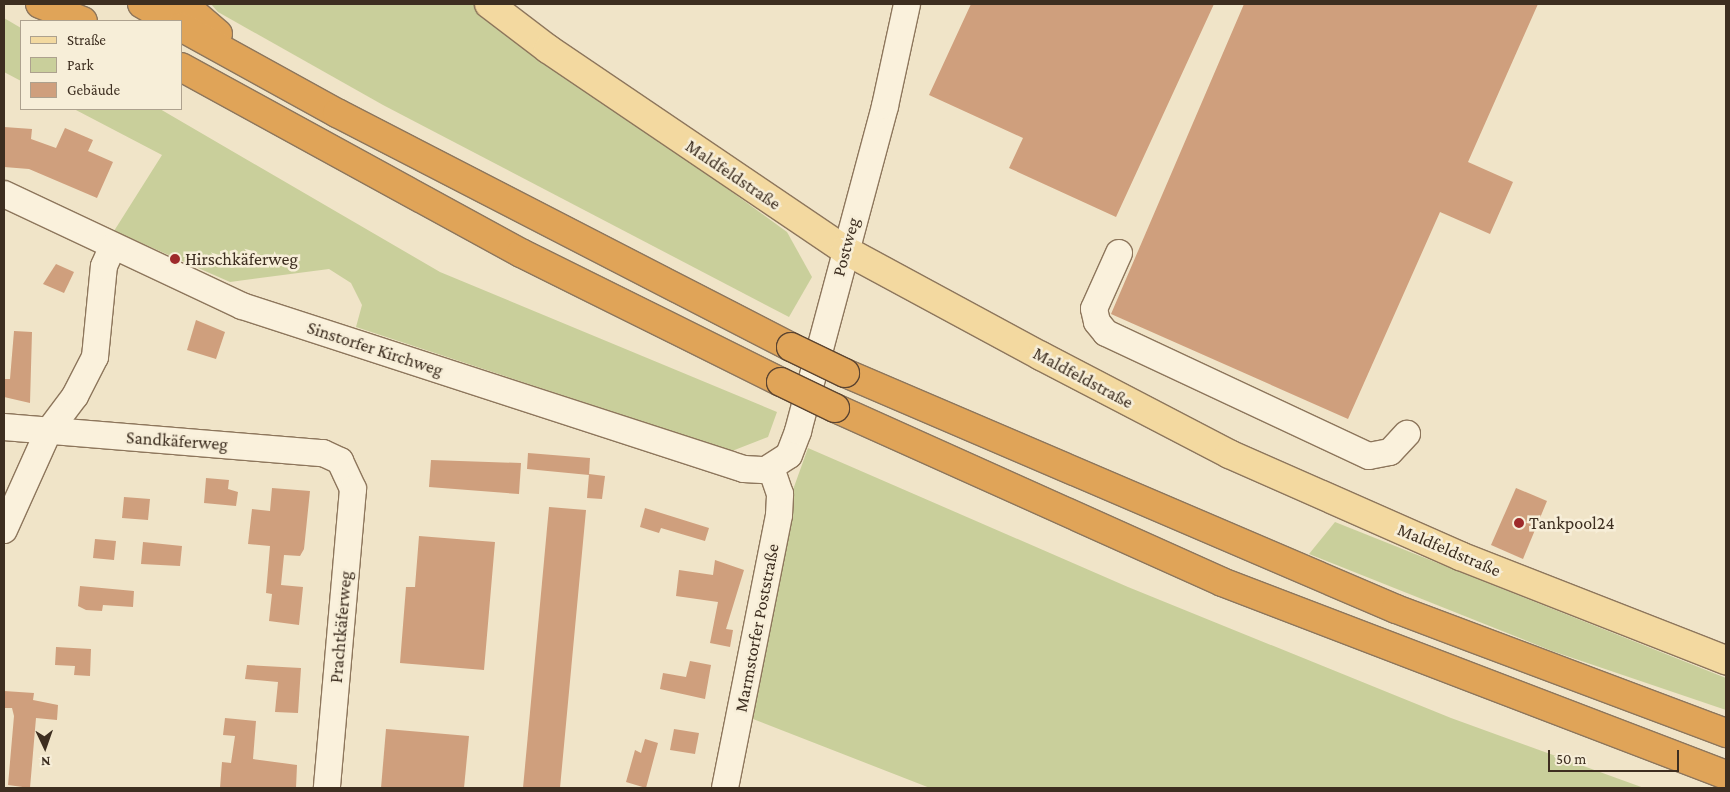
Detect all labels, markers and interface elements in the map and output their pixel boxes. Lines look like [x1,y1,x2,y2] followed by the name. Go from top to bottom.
[20,20,182,110] legend
[67,32,106,48] text: Straße
[67,57,94,73] text: Park
[67,82,120,98] text: Gebäude
[681,135,785,215] street label: Maldfeldstraße
[828,215,864,279] street label: Postweg
[185,248,298,270] place label: Hirschkäferweg
[169,253,181,265] marker: Hirschkäferweg
[304,317,446,381] street label: Sinstorfer Kirchweg
[1029,343,1137,413] street label: Maldfeldstraße
[125,427,229,455] street label: Sandkäferweg
[1529,512,1615,534] place label: Tankpool24
[1513,517,1525,529] marker: Tankpool24
[1394,519,1504,581] street label: Maldfeldstraße
[730,542,784,714] street label: Marmstorfer Poststraße
[325,570,357,684] street label: Prachtkäferweg
[20,722,70,772] north arrow
[1550,740,1681,772] scale bar
[1556,751,1586,767] text: 50 m
[41,754,51,770] text: N

